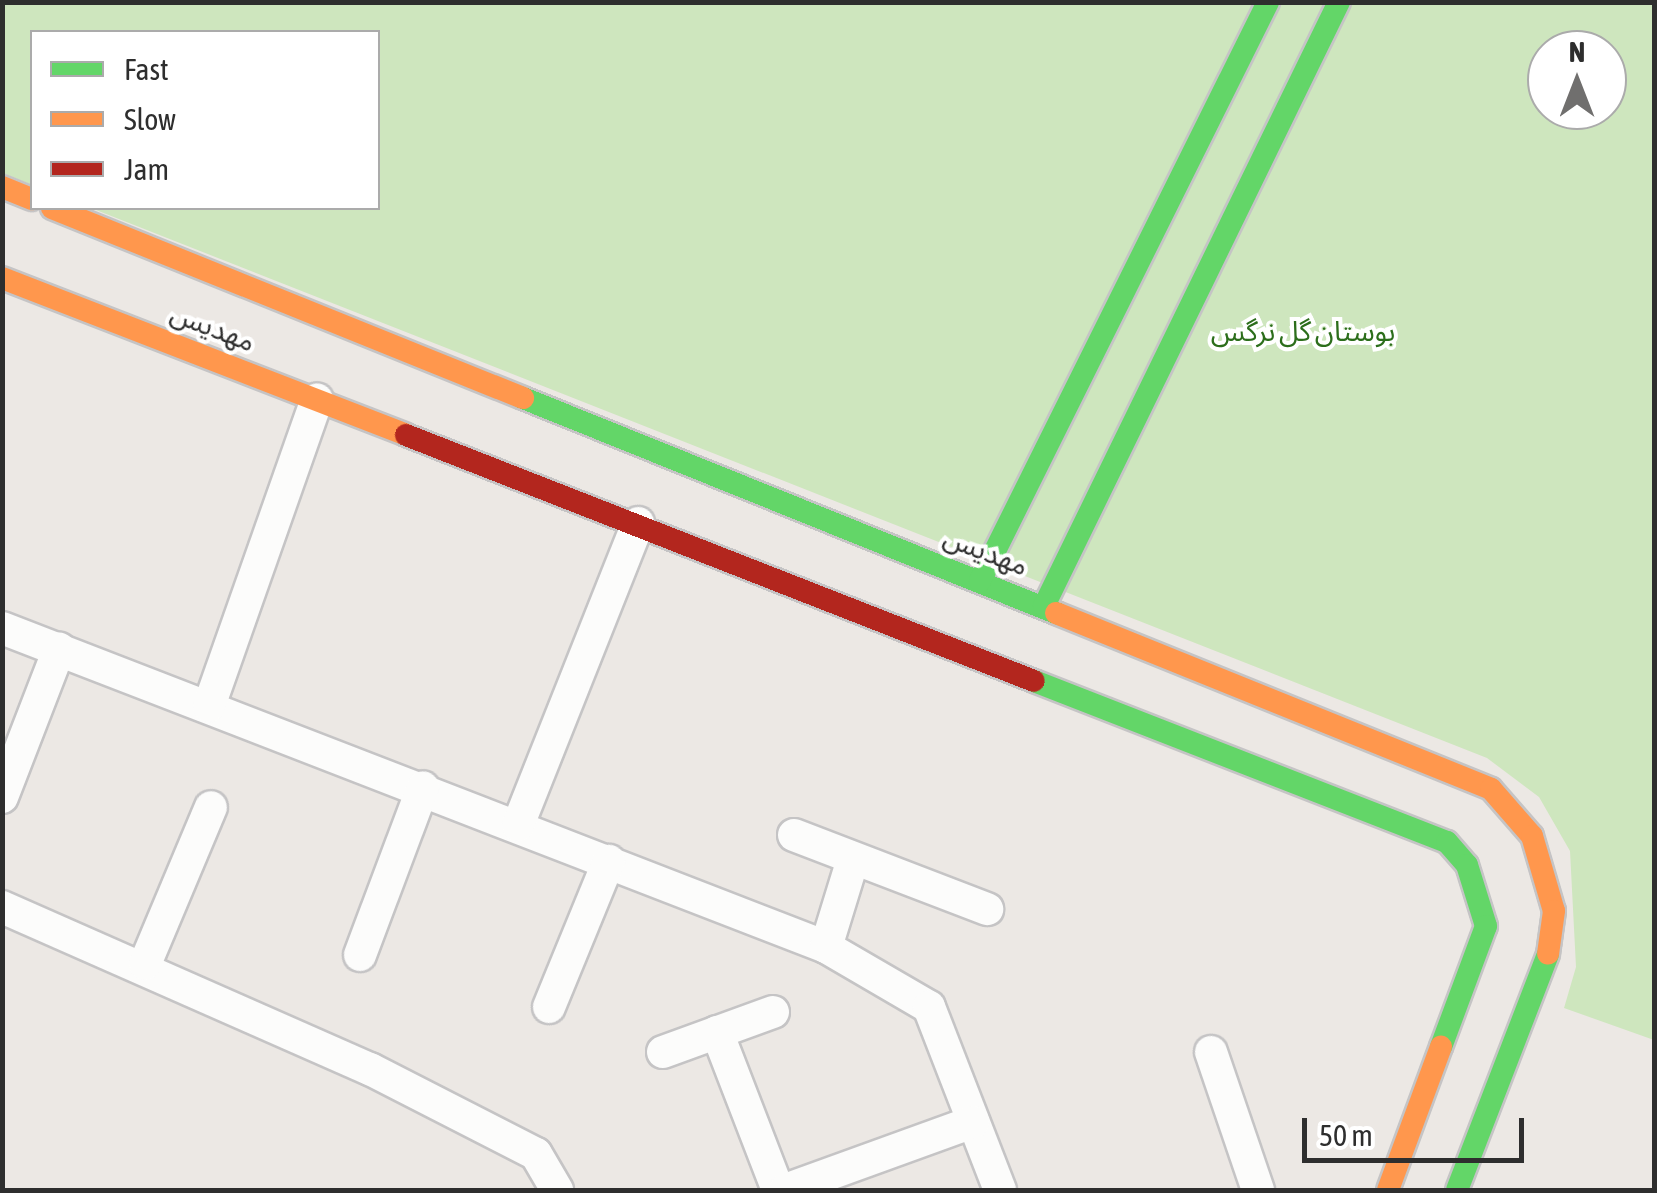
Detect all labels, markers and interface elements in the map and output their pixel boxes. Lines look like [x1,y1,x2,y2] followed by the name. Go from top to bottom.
[30,30,380,210] legend
[1527,30,1627,130] north arrow
[1569,36,1585,68] text: N
[124,52,169,86] text: Fast
[124,102,176,136] text: Slow
[124,152,169,186] text: Jam
[166,296,260,358] street label: مهدیس
[1211,314,1395,348] park label: بوستان گل نرگس
[939,520,1033,582] street label: مهدیس
[1307,1098,1530,1160] scale bar
[1319,1118,1373,1152] text: 50 m

